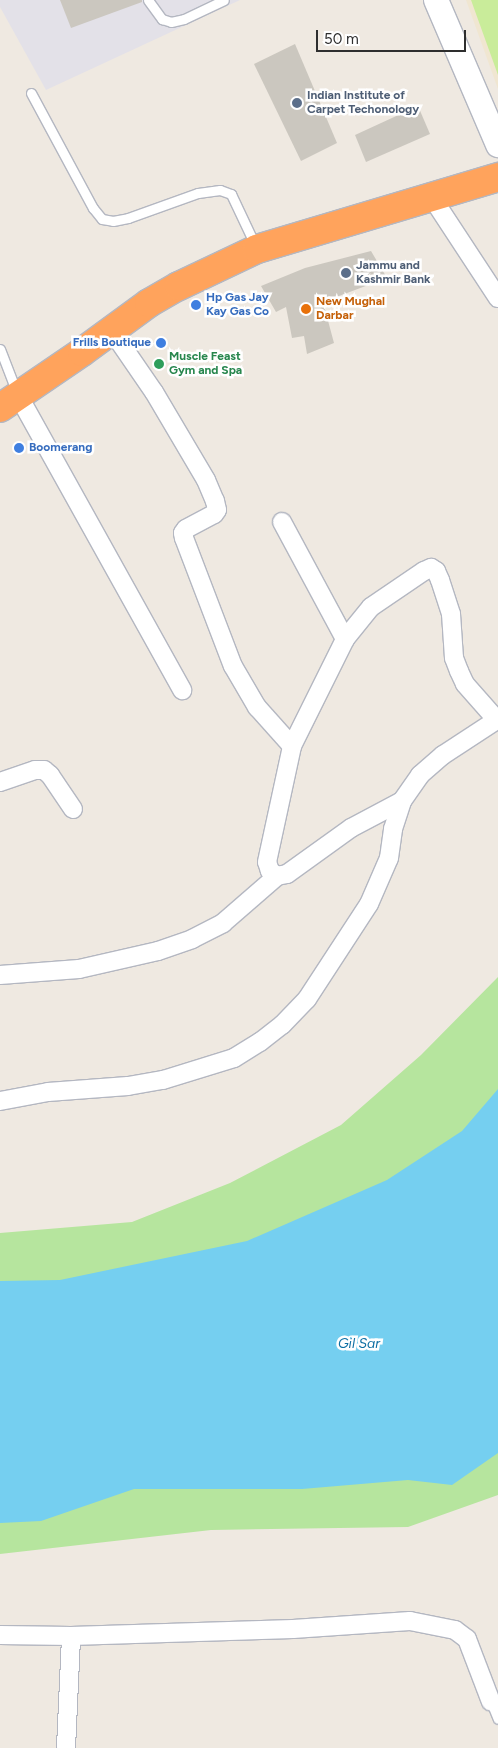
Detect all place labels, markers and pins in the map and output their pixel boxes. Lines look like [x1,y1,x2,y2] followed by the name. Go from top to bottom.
[307,89,419,117] place label: Indian Institute of Carpet Techonology
[291,97,303,109] marker: Indian Institute of Carpet Techonology
[356,259,430,287] place label: Jammu and Kashmir Bank
[340,267,352,279] marker: Jammu and Kashmir Bank
[206,291,269,319] place label: Hp Gas Jay Kay Gas Co
[316,295,385,323] place label: New Mughal Darbar
[190,299,202,311] marker: Hp Gas Jay Kay Gas Co
[300,303,312,315] marker: New Mughal Darbar
[73,336,151,350] place label: Frills Boutique
[155,337,167,349] marker: Frills Boutique
[169,350,242,378] place label: Muscle Feast Gym and Spa
[153,358,165,370] marker: Muscle Feast Gym and Spa
[29,441,92,455] place label: Boomerang
[13,442,25,454] marker: Boomerang

